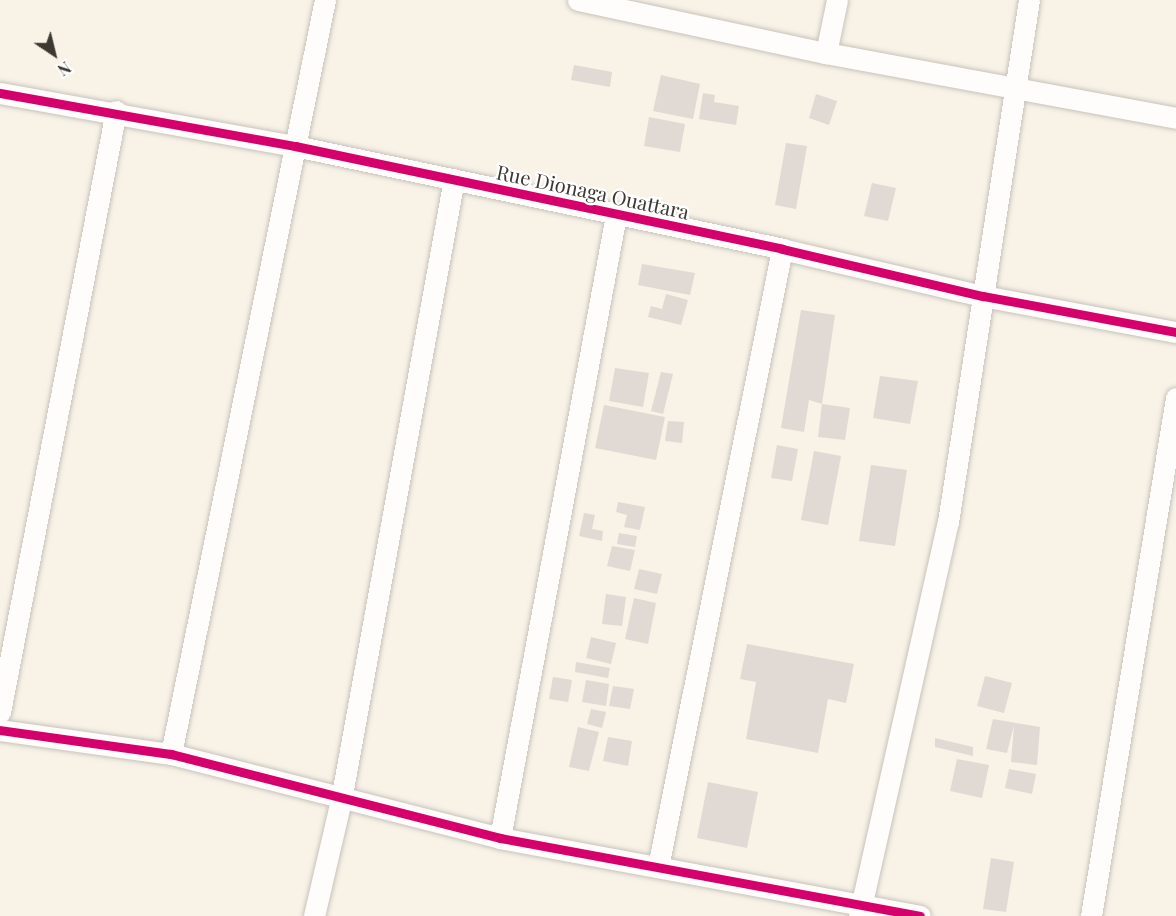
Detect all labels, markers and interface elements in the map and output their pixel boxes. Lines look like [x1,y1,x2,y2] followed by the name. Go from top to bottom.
[24,24,84,84] north arrow
[54,57,75,81] text: N
[494,159,692,223] street label: Rue Dionaga Ouattara

